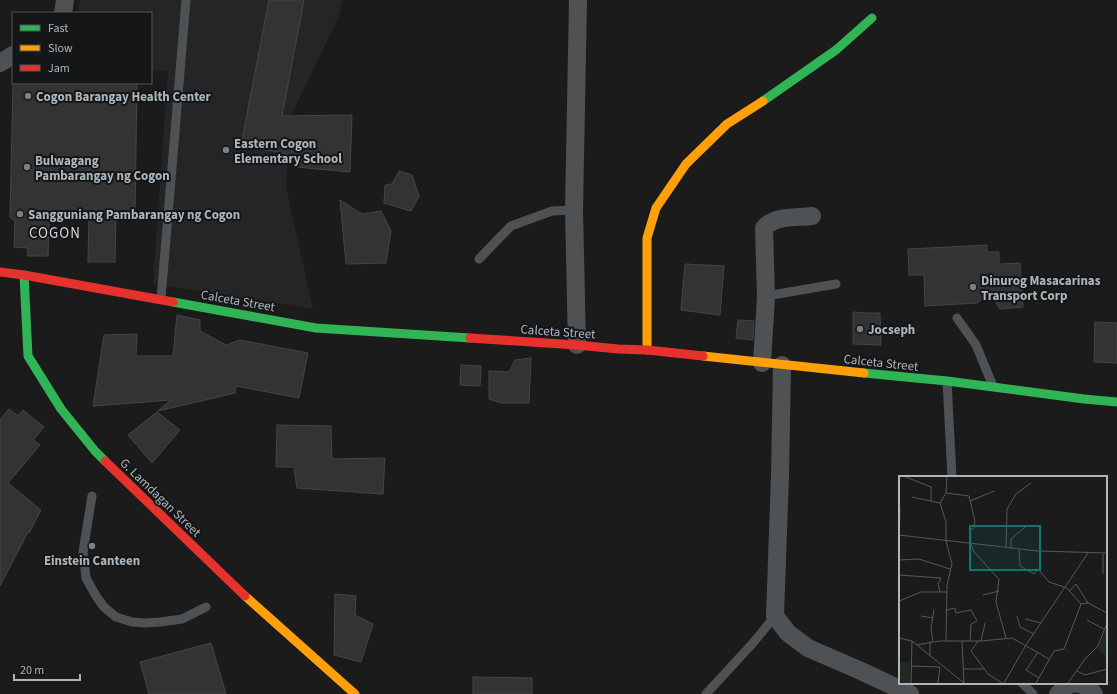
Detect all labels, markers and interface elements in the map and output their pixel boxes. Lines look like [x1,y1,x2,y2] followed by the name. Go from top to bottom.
[12,12,152,84] legend
[48,20,68,37] text: Fast
[48,40,73,57] text: Slow
[48,60,70,77] text: Jam
[36,88,212,106] place label: Cogon Barangay Health Center
[23,91,33,101] marker: Cogon Barangay Health Center
[234,135,342,168] place label: Eastern Cogon Elementary School
[221,145,231,155] marker: Eastern Cogon Elementary School
[35,152,170,185] place label: Bulwagang Pambarangay ng Cogon
[22,162,32,172] marker: Bulwagang Pambarangay ng Cogon
[28,206,240,224] place label: Sangguniang Pambarangay ng Cogon
[15,209,25,219] marker: Sangguniang Pambarangay ng Cogon
[29,223,81,244] district label: COGON
[981,272,1101,305] place label: Dinurog Masacarinas Transport Corp
[968,282,978,292] marker: Dinurog Masacarinas Transport Corp
[199,286,277,316] street label: Calceta Street
[520,320,597,344] street label: Calceta Street
[868,321,915,339] place label: Jocseph
[855,324,865,334] marker: Jocseph
[843,350,920,376] street label: Calceta Street
[116,454,205,542] street label: G. Lamdagan Street
[899,476,1107,684] inset map
[87,541,97,551] marker: Einstein Canteen
[44,552,140,570] place label: Einstein Canteen
[14,656,80,682] scale bar
[20,662,44,679] text: 20 m

